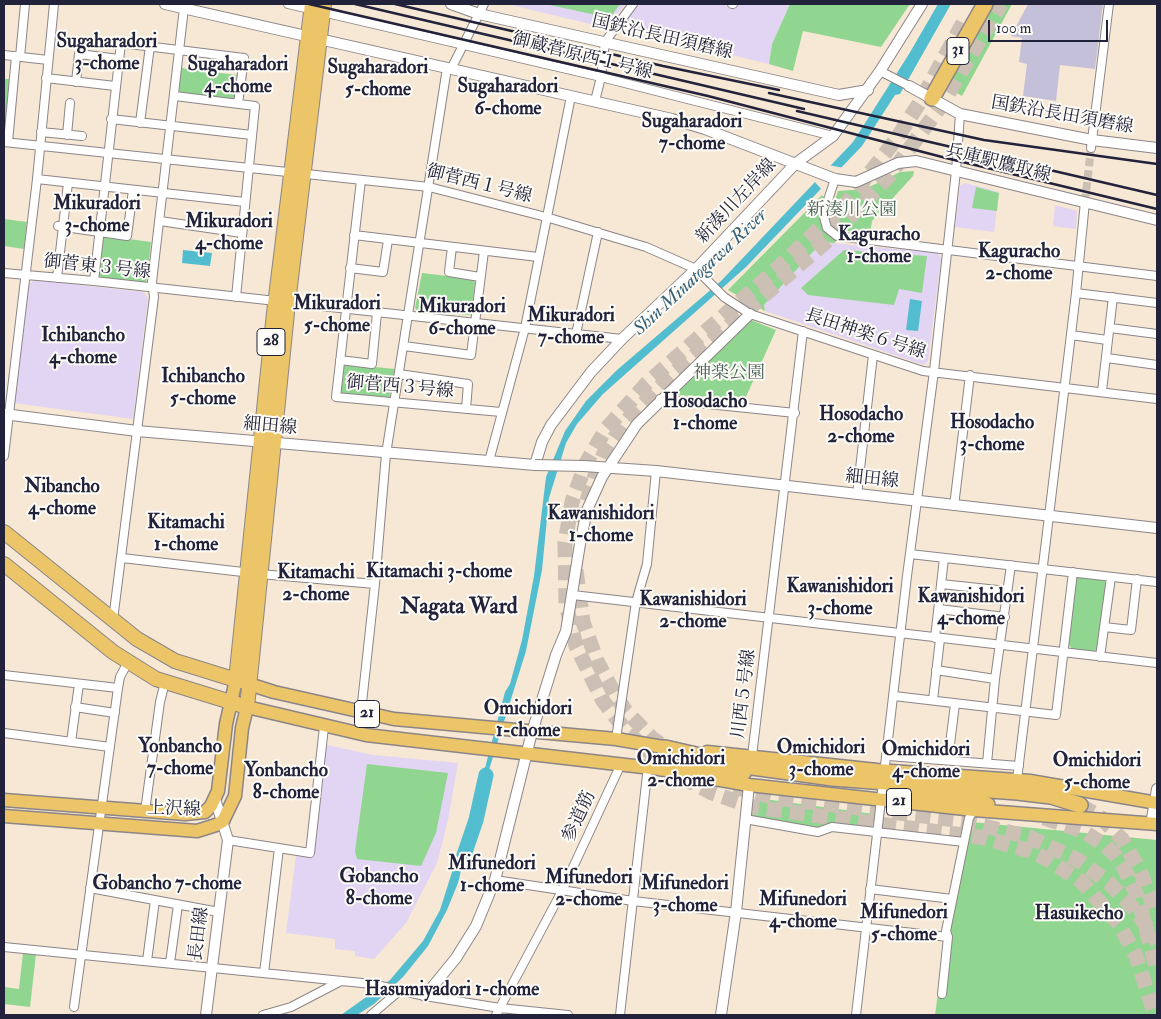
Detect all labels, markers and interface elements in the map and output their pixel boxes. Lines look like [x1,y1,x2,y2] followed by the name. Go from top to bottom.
[991,10,1111,42] scale bar
[589,11,735,65] street label: 国鉄沿長田須磨線
[996,19,1031,38] text: 100 m
[510,29,654,85] street label: 御蔵菅原西１号線
[57,32,157,76] district label: Sugaharadori 3-chome
[947,37,969,64] road number: 31
[188,55,288,99] district label: Sugaharadori 4-chome
[328,58,428,102] district label: Sugaharadori 5-chome
[458,77,558,121] district label: Sugaharadori 6-chome
[989,93,1135,139] street label: 国鉄沿長田須磨線
[642,112,742,156] district label: Sugaharadori 7-chome
[943,140,1053,188] street label: 兵庫駅鷹取線
[692,155,782,249] street label: 新湊川左岸線
[424,161,534,209] street label: 御菅西１号線
[53,194,141,238] district label: Mikuradori 3-chome
[807,200,897,222] park label: 新湊川公園
[629,205,773,341] water label: Shin Minatogawa River
[185,212,273,256] district label: Mikuradori 4-chome
[838,225,920,269] district label: Kaguracho 1-chome
[978,242,1060,286] district label: Kaguracho 2-chome
[42,252,152,284] street label: 御菅東３号線
[293,294,381,338] district label: Mikuradori 5-chome
[418,297,506,341] district label: Mikuradori 6-chome
[802,305,928,365] street label: 長田神楽６号線
[527,306,615,350] district label: Mikuradori 7-chome
[41,326,125,370] district label: Ichibancho 4-chome
[257,328,285,356] road number: 28
[693,363,765,385] park label: 神楽公園
[161,367,245,411] district label: Ichibancho 5-chome
[345,373,455,403] street label: 御菅西３号線
[663,392,747,436] district label: Hosodacho 1-chome
[819,405,903,449] district label: Hosodacho 2-chome
[950,413,1034,457] district label: Hosodacho 3-chome
[242,414,298,440] street label: 細田線
[844,466,900,494] street label: 細田線
[24,477,100,521] district label: Nibancho 4-chome
[547,504,655,548] district label: Kawanishidori 1-chome
[147,513,225,557] district label: Kitamachi 1-chome
[366,562,512,584] district label: Kitamachi 3-chome
[277,563,355,607] district label: Kitamachi 2-chome
[786,577,894,621] district label: Kawanishidori 3-chome
[917,587,1025,631] district label: Kawanishidori 4-chome
[639,590,747,634] district label: Kawanishidori 2-chome
[400,595,518,621] district label: Nagata Ward
[729,648,761,740] street label: 川西５号線
[484,699,572,743] district label: Omichidori 1-chome
[354,701,380,728] road number: 21
[138,737,222,781] district label: Yonbancho 7-chome
[777,738,865,782] district label: Omichidori 3-chome
[882,740,970,784] district label: Omichidori 4-chome
[637,749,725,793] district label: Omichidori 2-chome
[1053,751,1141,795] district label: Omichidori 5-chome
[244,761,328,805] district label: Yonbancho 8-chome
[559,788,601,846] street label: 参道筋
[886,789,912,816] road number: 21
[147,798,201,822] street label: 上沢線
[448,854,536,898] district label: Mifunedori 1-chome
[340,867,418,911] district label: Gobancho 8-chome
[545,868,633,912] district label: Mifunedori 2-chome
[93,874,241,896] district label: Gobancho 7-chome
[641,874,729,918] district label: Mifunedori 3-chome
[759,890,847,934] district label: Mifunedori 4-chome
[860,903,948,947] district label: Mifunedori 5-chome
[1035,904,1123,926] district label: Hasuikecho
[186,906,214,962] street label: 長田線
[365,980,539,1002] district label: Hasumiyadori 1-chome

